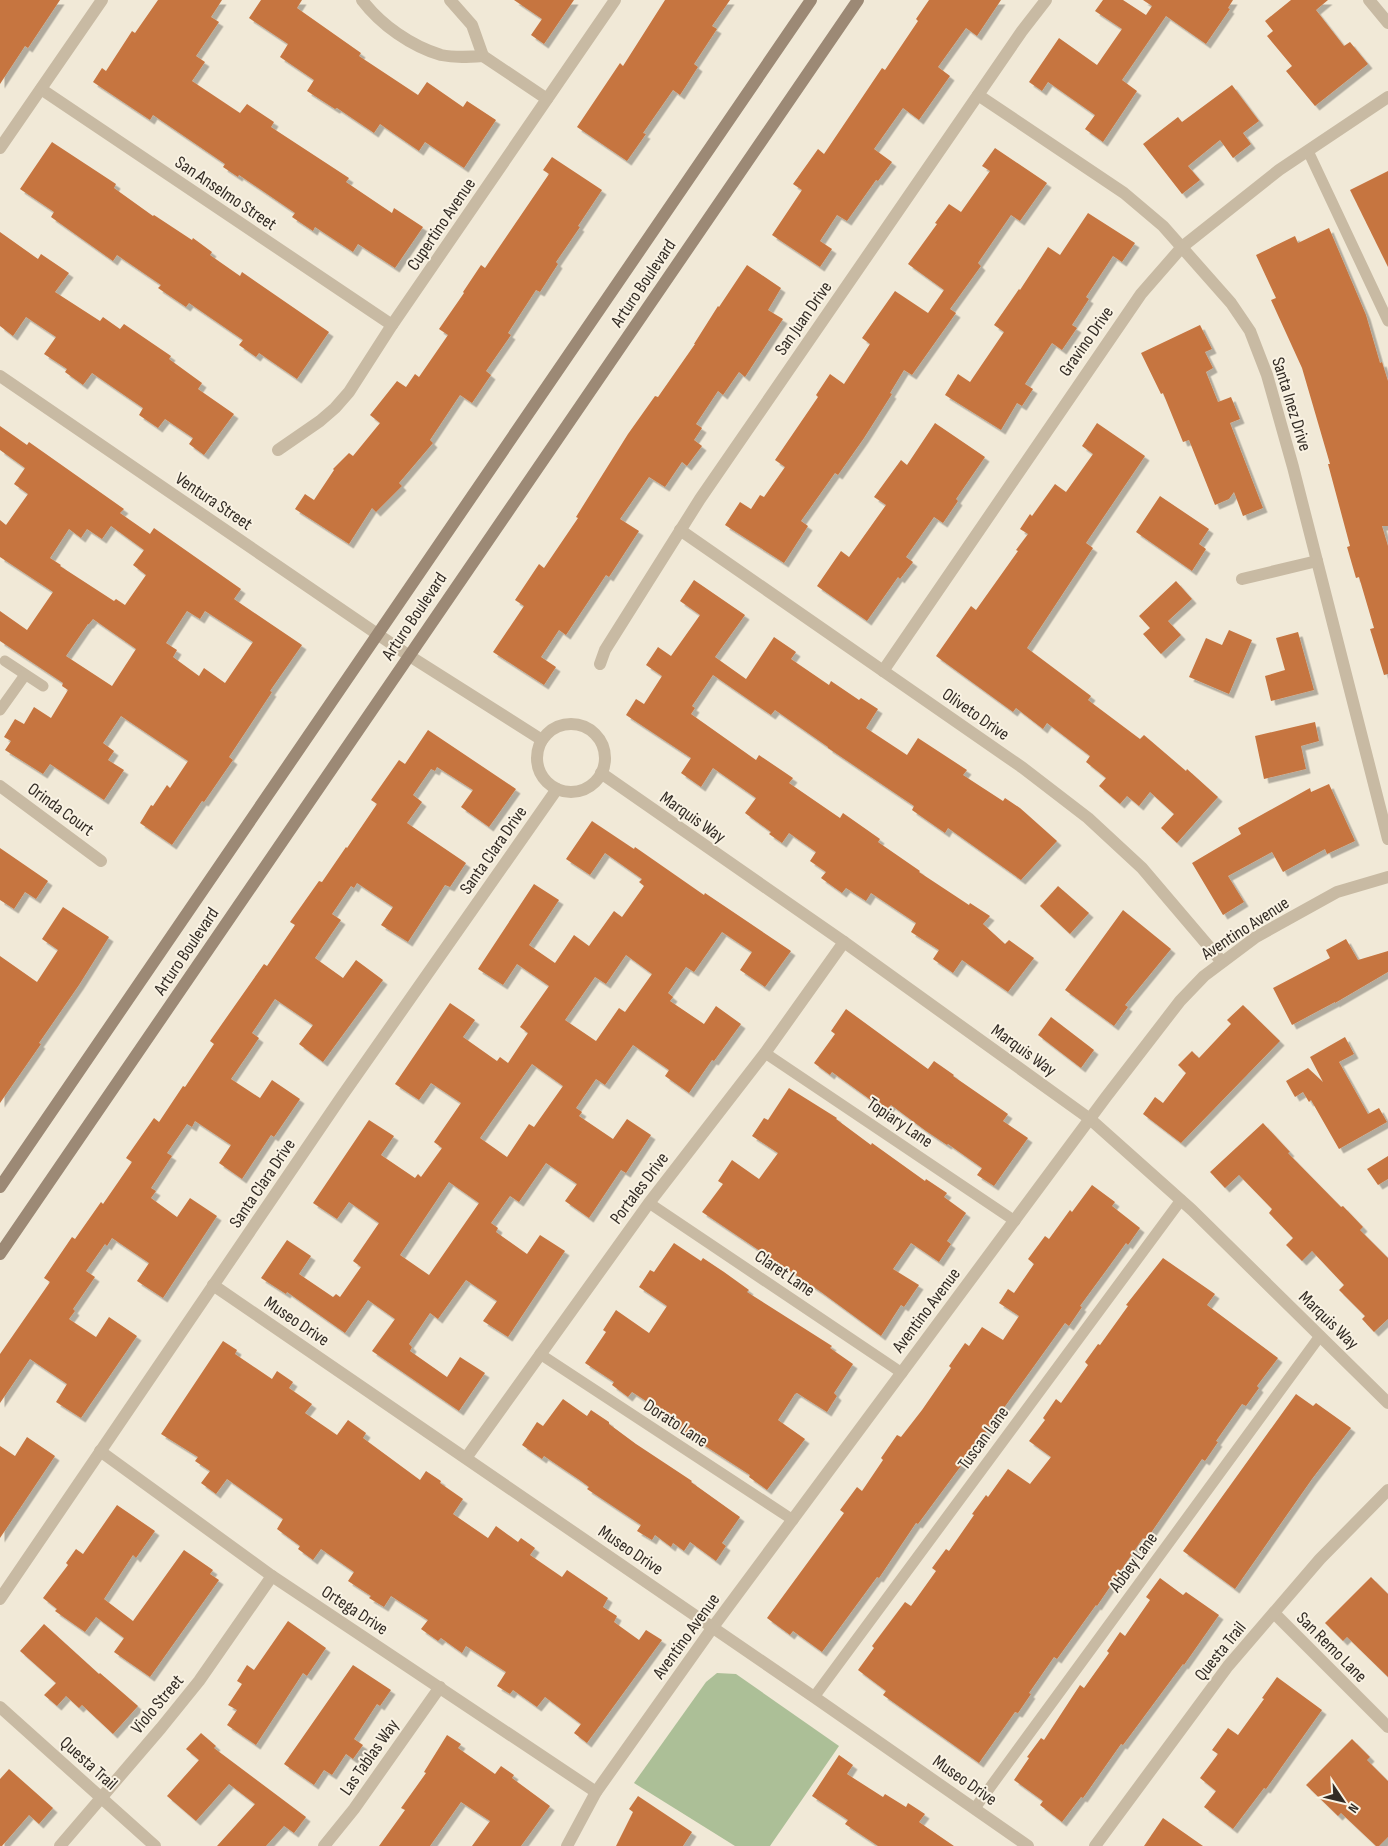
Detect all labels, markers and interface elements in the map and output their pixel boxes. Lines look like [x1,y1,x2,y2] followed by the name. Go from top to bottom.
[171,152,281,235] street label: San Anselmo Street
[403,174,480,275] street label: Cupertino Avenue
[606,235,680,332] street label: Arturo Boulevard
[770,277,836,359] street label: San Juan Drive
[1055,302,1118,380] street label: Gravino Drive
[1267,355,1316,454] street label: Santa Inez Drive
[171,468,257,535] street label: Ventura Street
[377,568,451,665] street label: Arturo Boulevard
[938,684,1013,745] street label: Oliveto Drive
[23,778,98,841] street label: Orinda Court
[656,787,730,848] street label: Marquis Way
[455,802,531,898] street label: Santa Clara Drive
[1197,892,1293,965] street label: Aventino Avenue
[149,903,223,1000] street label: Arturo Boulevard
[987,1020,1060,1081] street label: Marquis Way
[863,1093,937,1152] street label: Topiary Lane
[225,1135,300,1232] street label: Santa Clara Drive
[606,1148,673,1228] street label: Portales Drive
[751,1246,819,1301] street label: Claret Lane
[887,1264,965,1357] street label: Aventino Avenue
[1294,1287,1363,1354] street label: Marquis Way
[260,1292,333,1351] street label: Museo Drive
[640,1395,712,1452] street label: Dorato Lane
[953,1403,1013,1474] street label: Tuscan Lane
[594,1521,667,1580] street label: Museo Drive
[1104,1528,1162,1597] street label: Abbey Lane
[318,1581,392,1640] street label: Ortega Drive
[648,1590,724,1684] street label: Aventino Avenue
[1292,1608,1371,1687] street label: San Remo Lane
[1190,1618,1251,1685] street label: Questa Trail
[127,1670,188,1738] street label: Violo Street
[336,1715,403,1799] street label: Las Tablas Way
[56,1732,122,1795] street label: Questa Trail
[929,1751,1001,1810] street label: Museo Drive
[1318,1776,1368,1826] north arrow
[1344,1800,1362,1816] text: N

